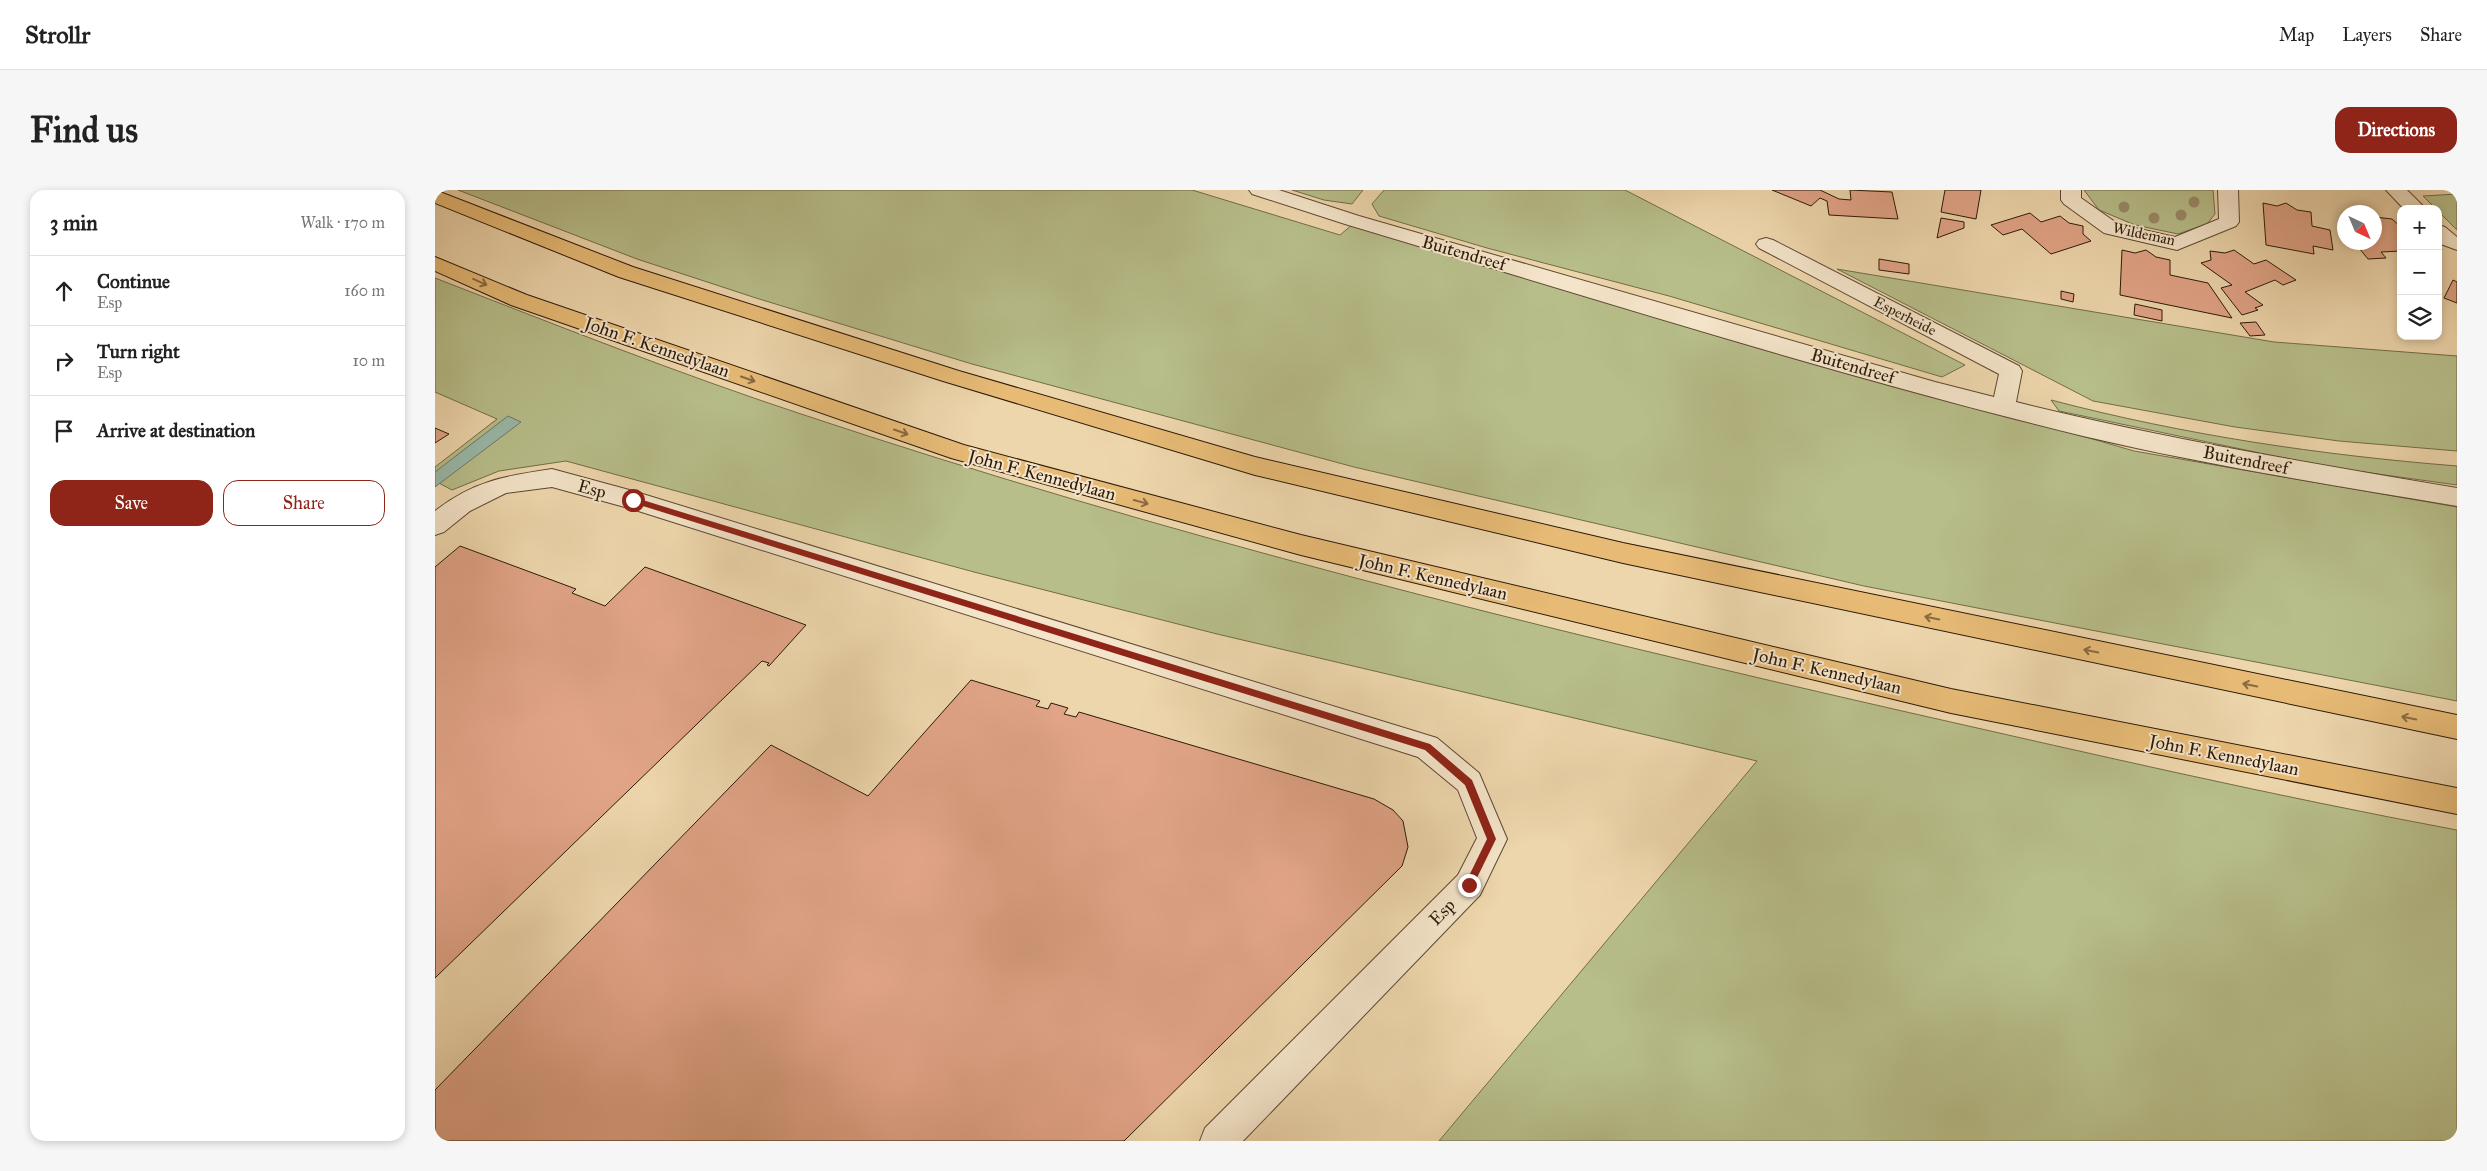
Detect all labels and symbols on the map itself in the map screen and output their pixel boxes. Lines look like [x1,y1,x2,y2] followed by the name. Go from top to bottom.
[2337,205,2382,250] north arrow
[2111,219,2177,249] street label: Wildeman
[1419,230,1512,276] street label: Buitendreef
[472,278,487,288] one-way arrow
[1871,293,1939,339] street label: Esperheide
[579,311,733,383] street label: John F. Kennedylaan
[1808,343,1901,389] street label: Buitendreef
[739,375,755,384] one-way arrow
[893,428,908,437] one-way arrow
[2201,441,2294,480] street label: Buitendreef
[964,444,1119,506] street label: John F. Kennedylaan
[575,475,609,503] street label: Esp
[622,489,645,512] route start
[1133,497,1149,507] one-way arrow
[1354,549,1510,606] street label: John F. Kennedylaan
[1924,613,1940,622] one-way arrow
[1748,643,1904,700] street label: John F. Kennedylaan
[2083,646,2099,656] one-way arrow
[2242,679,2258,689] one-way arrow
[2402,712,2418,722] one-way arrow
[2145,729,2301,781] street label: John F. Kennedylaan
[1458,874,1481,897] route end
[1424,894,1460,930] street label: Esp

